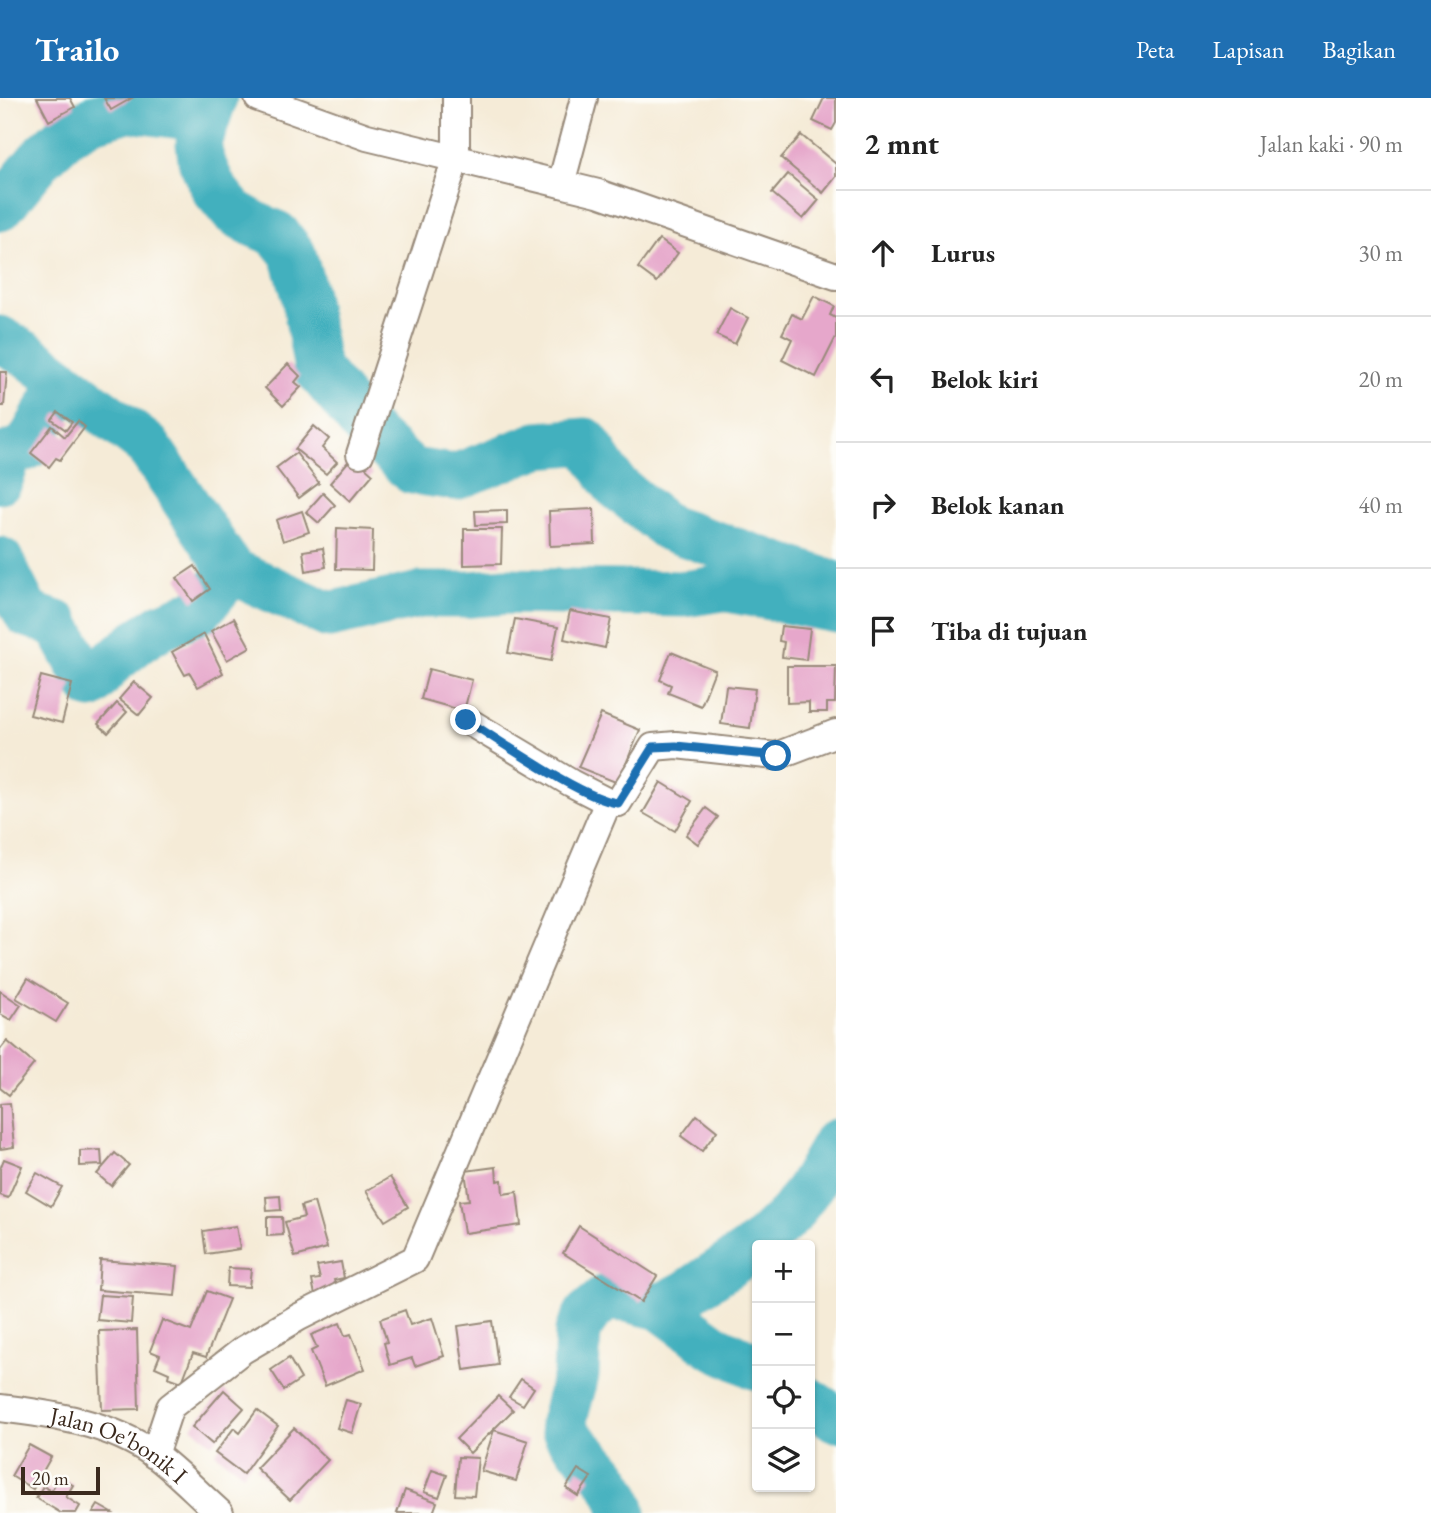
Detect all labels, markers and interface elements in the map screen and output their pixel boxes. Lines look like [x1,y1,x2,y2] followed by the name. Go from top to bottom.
[35,28,119,71] text: Trailo
[1136,34,1175,65] text: Peta
[1213,34,1285,65] text: Lapisan
[1323,34,1396,65] text: Bagikan
[864,124,939,163] text: 2 mnt
[1260,129,1403,159] text: Jalan kaki · 90 m
[864,234,902,272] icon: ahead
[931,236,995,270] text: Lurus
[1358,238,1403,268] text: 30 m
[864,360,902,398] icon: left
[931,362,1038,396] text: Belok kiri
[1358,364,1403,394] text: 20 m
[864,486,902,524] icon: right
[931,488,1065,522] text: Belok kanan
[1358,490,1403,520] text: 40 m
[864,612,902,650] icon: arrive
[931,614,1087,648] text: Tiba di tujuan
[450,704,481,735] route end
[760,740,791,771] route start
[752,1240,815,1492] map controls
[752,1240,815,1303] button: +
[752,1303,815,1366] button: −
[752,1366,815,1429] button: locate
[46,1399,194,1490] street label: Jalan Oe'bonik I
[752,1429,815,1492] button: layers
[21,1464,100,1496] scale bar
[32,1466,69,1491] text: 20 m

